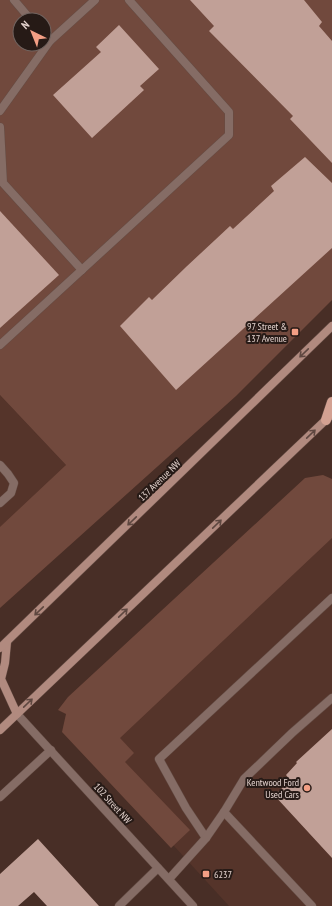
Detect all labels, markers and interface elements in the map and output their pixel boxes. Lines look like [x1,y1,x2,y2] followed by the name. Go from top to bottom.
[12,12,52,52] north arrow
[18,18,32,32] text: N
[247,320,287,345] place label: 97 Street & 137 Avenue
[290,327,300,337] marker: 97 Street & 137 Avenue
[299,348,309,358] one-way arrow
[306,429,316,439] one-way arrow
[135,457,184,504] street label: 137 Avenue NW
[127,516,137,525] one-way arrow
[212,519,222,529] one-way arrow
[34,606,44,616] one-way arrow
[118,609,128,618] one-way arrow
[23,699,33,708] one-way arrow
[247,776,300,801] place label: Kentwood Ford Used Cars
[91,780,135,827] street label: 102 Street NW
[302,783,312,793] marker: Kentwood Ford Used Cars
[214,868,232,881] place label: 6237
[201,869,211,879] marker: 6237

